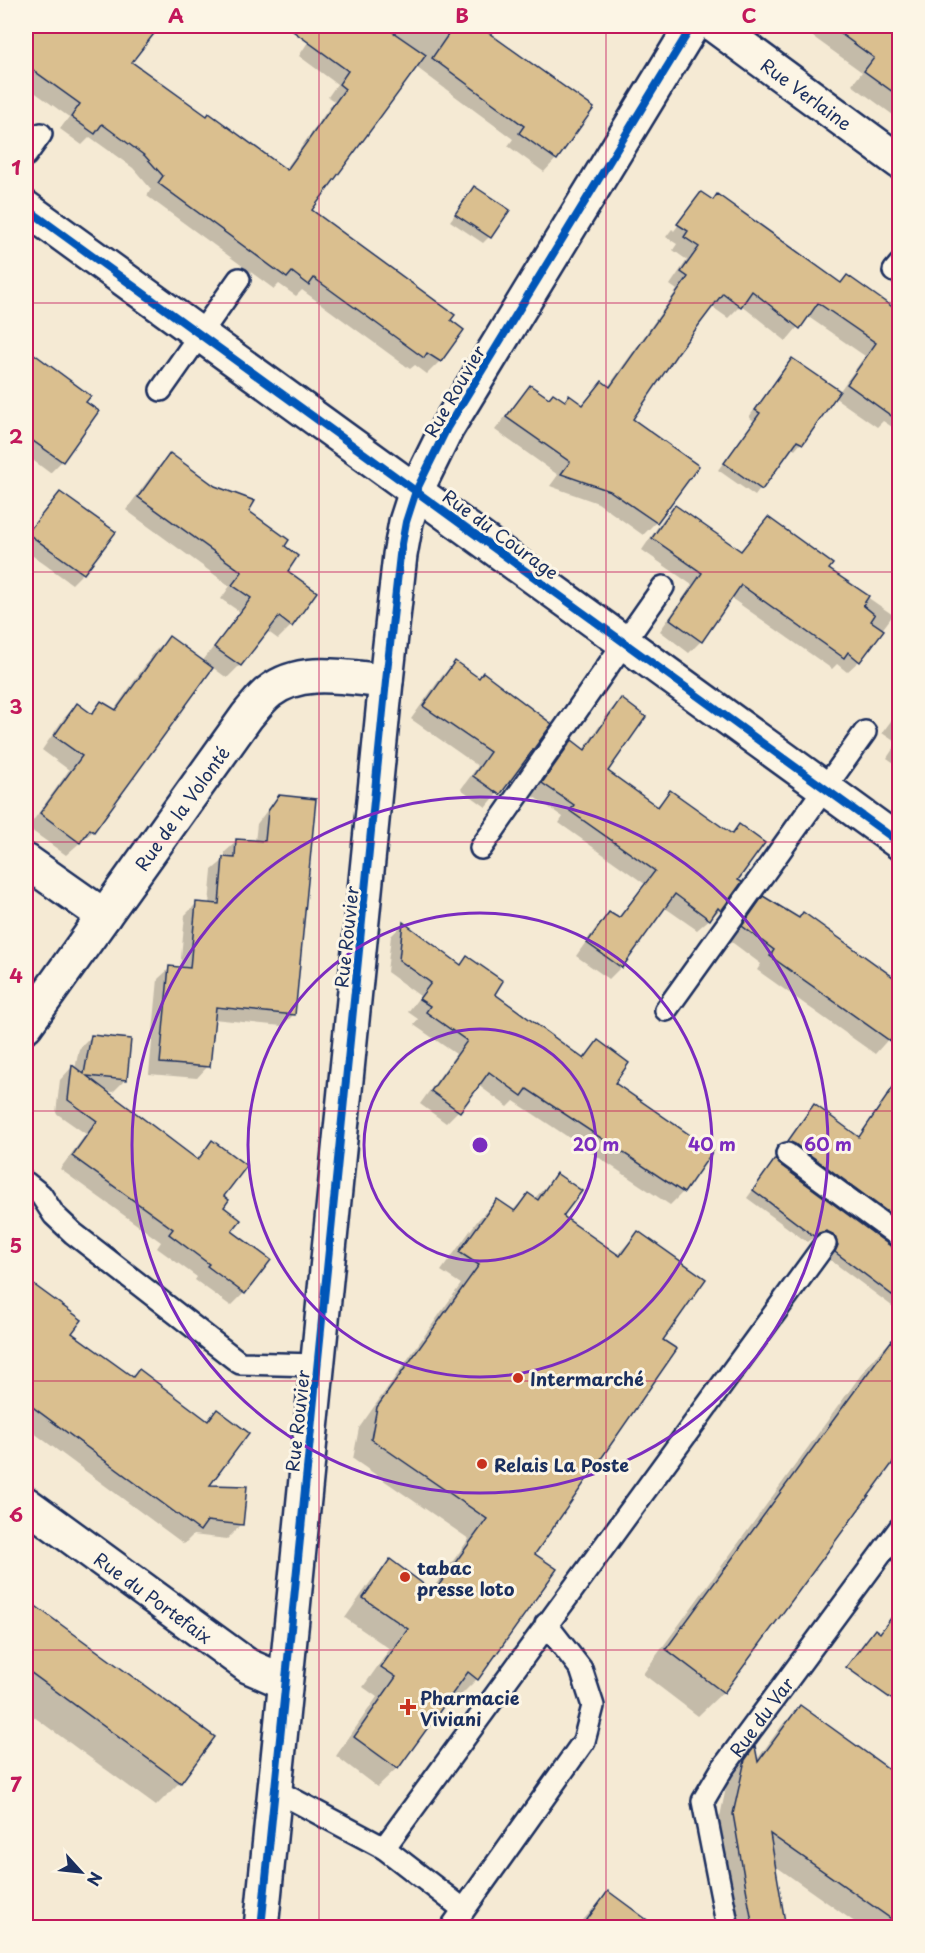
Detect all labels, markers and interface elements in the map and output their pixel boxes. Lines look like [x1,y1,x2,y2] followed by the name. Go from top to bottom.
[168,0,184,30] text: A
[455,0,469,30] text: B
[741,0,757,30] text: C
[756,51,858,136] street label: Rue Verlaine
[11,152,21,182] text: 1
[417,339,492,442] street label: Rue Rouvier
[9,421,23,451] text: 2
[437,483,565,585] street label: Rue du Courage
[9,691,23,721] text: 3
[127,740,235,876] street label: Rue de la Volonté
[327,884,365,989] street label: Rue Rouvier
[9,960,23,990] text: 4
[573,1130,619,1157] text: 20 m
[688,1130,736,1157] text: 40 m
[804,1130,852,1157] text: 60 m
[470,1135,490,1155] centre of rings
[10,1230,22,1260] text: 5
[530,1365,644,1392] place label: Intermarché
[278,1368,316,1473] street label: Rue Rouvier
[511,1371,525,1385] marker: Intermarché
[494,1451,629,1478] place label: Relais La Poste
[475,1457,489,1471] marker: Relais La Poste
[9,1499,23,1529] text: 6
[89,1545,218,1649] street label: Rue du Portefaix
[417,1554,515,1602] place label: tabac presse loto
[398,1570,412,1584] marker: tabac presse loto
[722,1670,800,1762] street label: Rue du Var
[420,1684,520,1732] place label: Pharmacie Viviani
[401,1700,415,1714] marker: Pharmacie Viviani
[10,1769,22,1799] text: 7
[51,1842,111,1902] north arrow
[82,1868,109,1890] text: N

